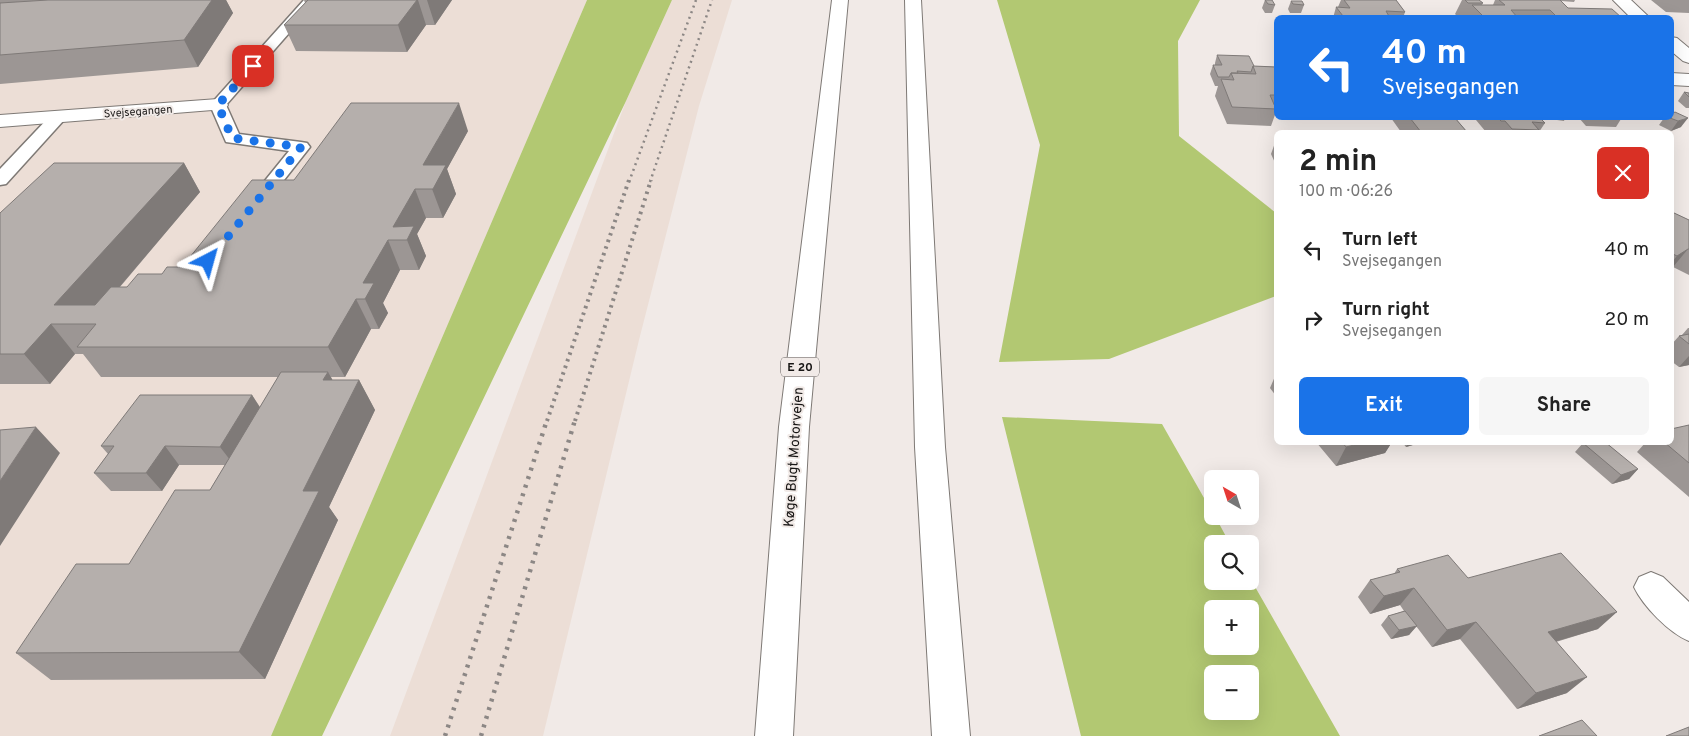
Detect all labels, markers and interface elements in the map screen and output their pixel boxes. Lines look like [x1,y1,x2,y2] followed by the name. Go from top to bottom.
[1382,32,1467,76] text: 40 m
[1299,35,1364,100] icon: left
[232,45,274,87] pin
[239,52,267,80] icon: arrive
[1382,75,1519,102] text: Svejsegangen
[103,103,173,121] street label: Svejsegangen
[1299,144,1377,181] text: 2 min
[1597,147,1649,199] button: close
[1299,182,1393,202] text: 100 m · 06:26
[1342,228,1418,252] text: Turn left
[181,234,233,286] position arrow
[1299,236,1327,264] icon: left
[1604,238,1649,262] text: 40 m
[1342,252,1442,272] text: Svejsegangen
[1342,298,1430,322] text: Turn right
[1299,306,1327,334] icon: right
[1605,308,1649,332] text: 20 m
[1342,322,1442,342] text: Svejsegangen
[781,358,819,377] road number: E 20
[1299,377,1469,435] button: Exit
[1479,377,1649,435] button: Share
[781,387,808,528] street label: Køge Bugt Motorvejen
[1204,470,1259,525] north arrow
[1204,470,1259,720] map controls
[1204,535,1259,590] button: search
[1204,600,1259,655] button: +
[1204,665,1259,720] button: −

